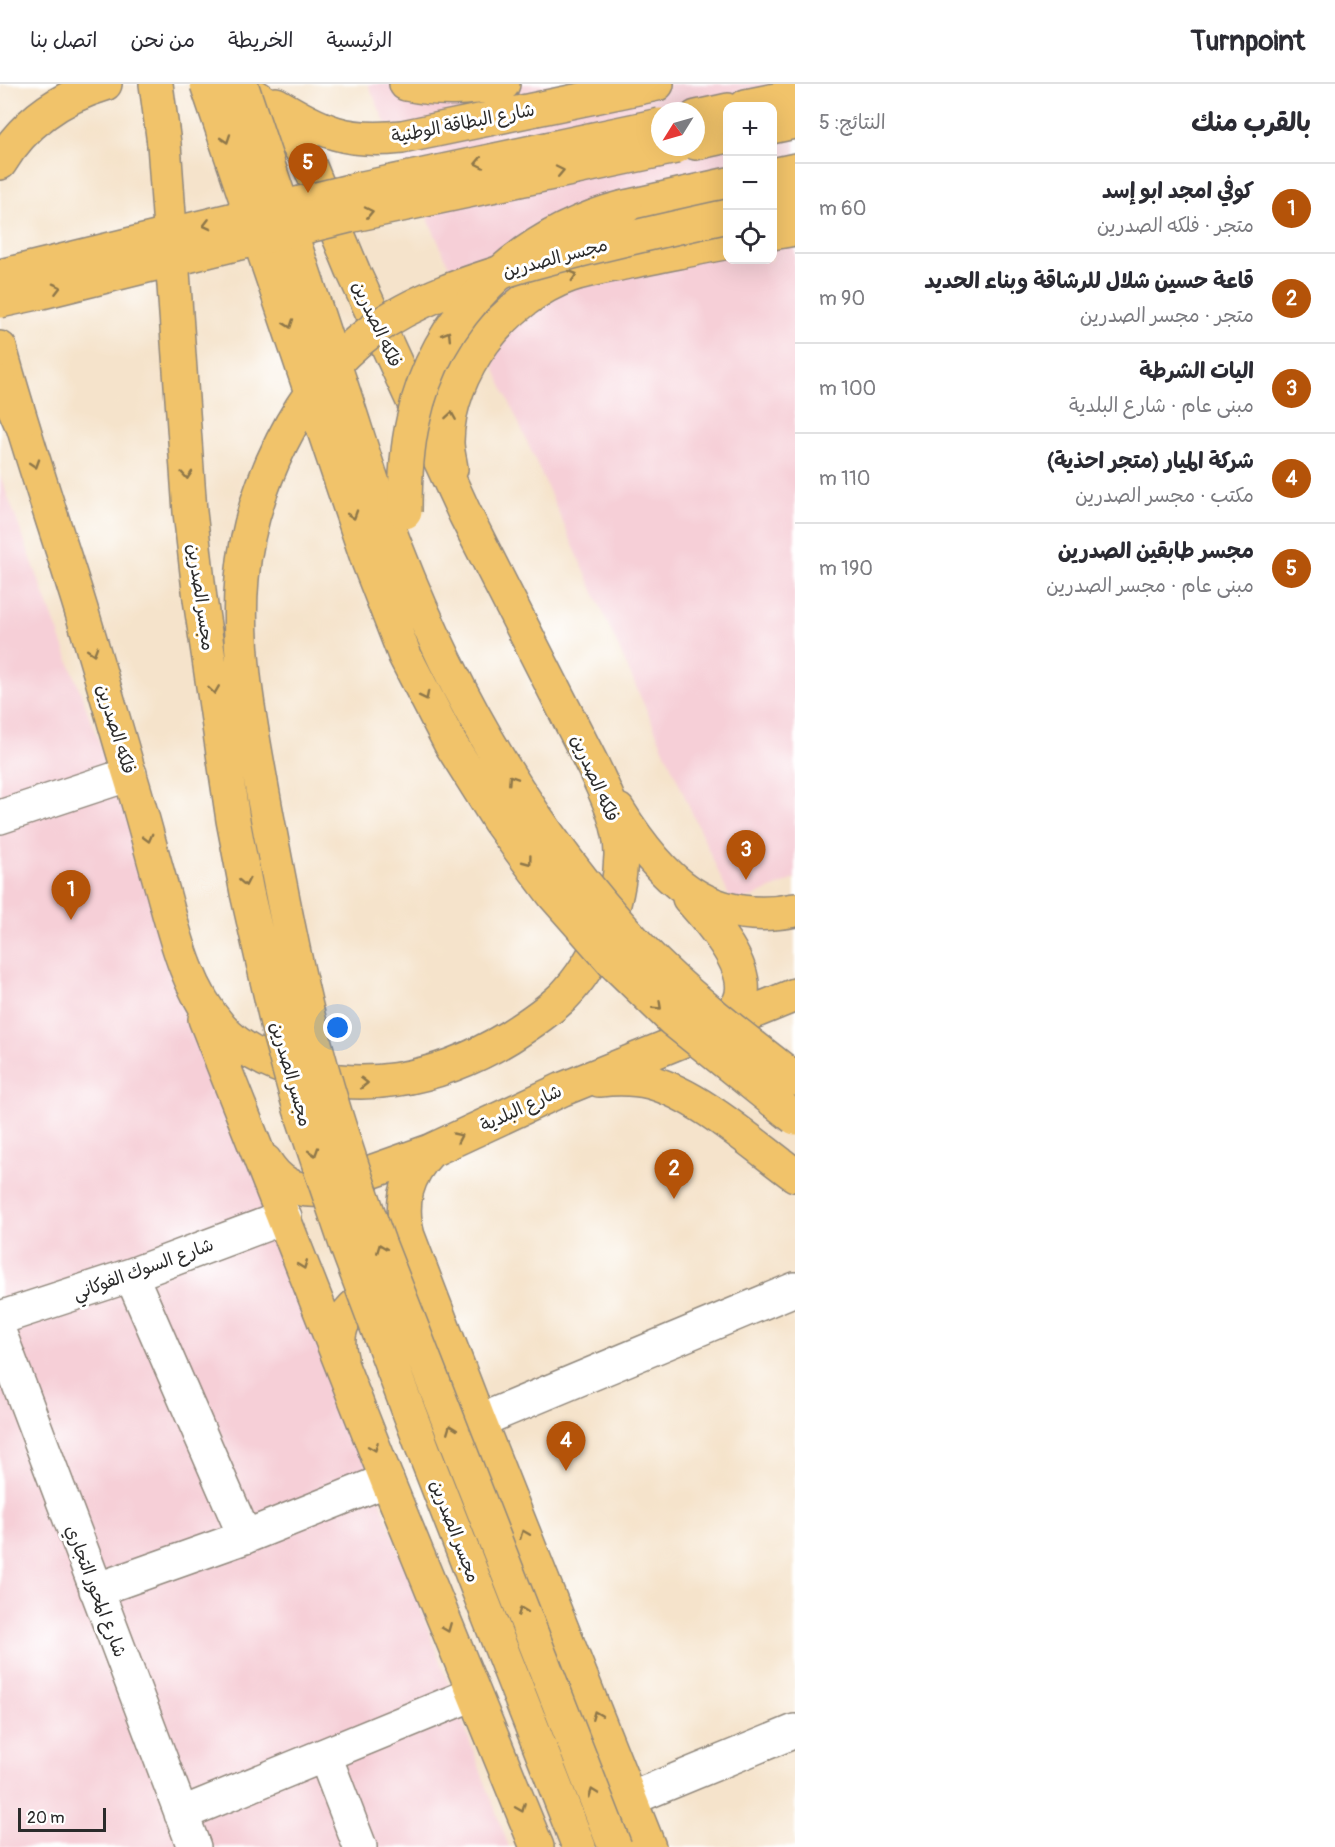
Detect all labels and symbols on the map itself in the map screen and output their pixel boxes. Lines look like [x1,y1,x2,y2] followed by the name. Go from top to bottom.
[390,98,537,149] street label: شارع البطاقة الوطنية
[651,102,705,156] north arrow
[219,133,232,144] one-way arrow
[288,144,328,193] pin: 5
[475,156,485,169] one-way arrow
[554,166,564,179] one-way arrow
[364,206,374,219] one-way arrow
[203,218,213,230] one-way arrow
[500,233,610,284] street label: مجسر الصدرين
[567,270,578,282] one-way arrow
[347,277,407,371] street label: فلكه الصدرين
[52,283,62,296] one-way arrow
[281,318,294,329] one-way arrow
[440,331,452,341] one-way arrow
[444,411,457,421] one-way arrow
[27,458,40,469] one-way arrow
[181,471,194,480] one-way arrow
[346,509,358,520] one-way arrow
[182,542,219,652] street label: مجسر الصدرين
[86,645,98,655] one-way arrow
[91,681,140,777] street label: فلكه الصدرين
[207,685,219,694] one-way arrow
[417,690,429,701] one-way arrow
[565,731,624,825] street label: فلكه الصدرين
[508,775,520,785] one-way arrow
[726,830,766,880] pin: 3
[140,833,153,843] one-way arrow
[521,854,532,865] one-way arrow
[52,870,90,920] pin: 1
[238,877,251,887] one-way arrow
[651,999,662,1010] one-way arrow
[323,1013,352,1042] your location
[265,1019,316,1129] street label: مجسر الصدرين
[360,1076,369,1089] one-way arrow
[477,1080,566,1137] street label: شارع البلدية
[452,1133,463,1145] one-way arrow
[307,1146,319,1157] one-way arrow
[654,1150,694,1199] pin: 2
[70,1233,218,1309] street label: شارع السوك الفوكاني
[375,1243,388,1253] one-way arrow
[296,1259,309,1270] one-way arrow
[546,1422,586,1471] pin: 4
[446,1424,459,1435] one-way arrow
[367,1441,379,1452] one-way arrow
[424,1477,485,1586] street label: مجسر الصدرين
[59,1522,131,1661] street label: شارع المحور التجاري
[519,1529,531,1540] one-way arrow
[517,1606,530,1617] one-way arrow
[440,1621,452,1632] one-way arrow
[591,1710,604,1720] one-way arrow
[588,1788,600,1799] one-way arrow
[514,1802,526,1813] one-way arrow
[18,1805,106,1832] scale bar

